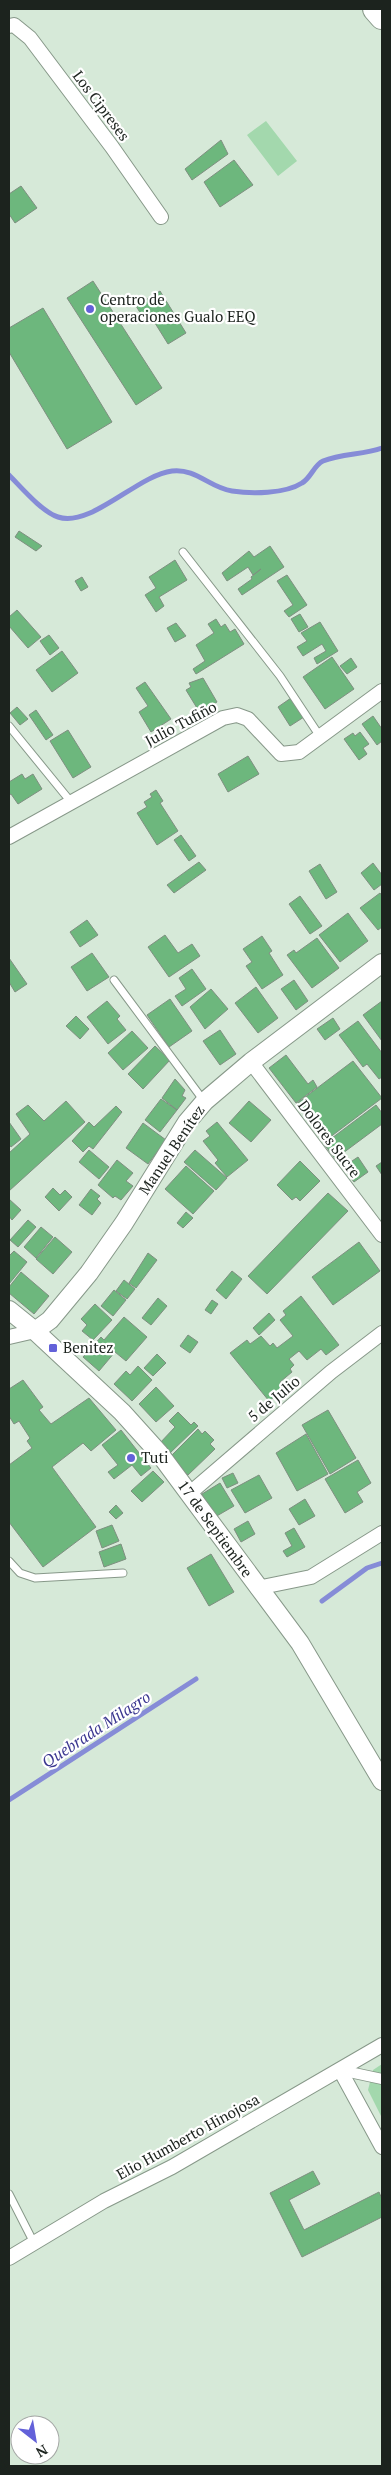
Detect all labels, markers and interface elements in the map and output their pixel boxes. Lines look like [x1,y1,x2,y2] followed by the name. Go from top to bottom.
[69,66,135,145] street label: Los Cipreses
[100,289,256,326] place label: Centro de operaciones Gualo EEQ
[84,303,96,315] marker: Centro de operaciones Gualo EEQ
[141,696,220,750] street label: Julio Tufiño
[294,1096,366,1181] street label: Dolores Sucre
[134,1101,209,1198] street label: Manuel Benítez
[63,1337,113,1357] place label: Benitez
[47,1342,59,1354] marker: Benitez
[243,1371,304,1426] street label: 5 de Julio
[141,1447,169,1467] place label: Tuti
[125,1452,137,1464] marker: Tuti
[174,1476,258,1581] street label: 17 de Septiembre
[37,1686,155,1772] water label: Quebrada Milagro
[112,2088,263,2184] street label: Elio Humberto Hinojosa
[10,2415,60,2465] north arrow
[32,2441,51,2463] text: N

